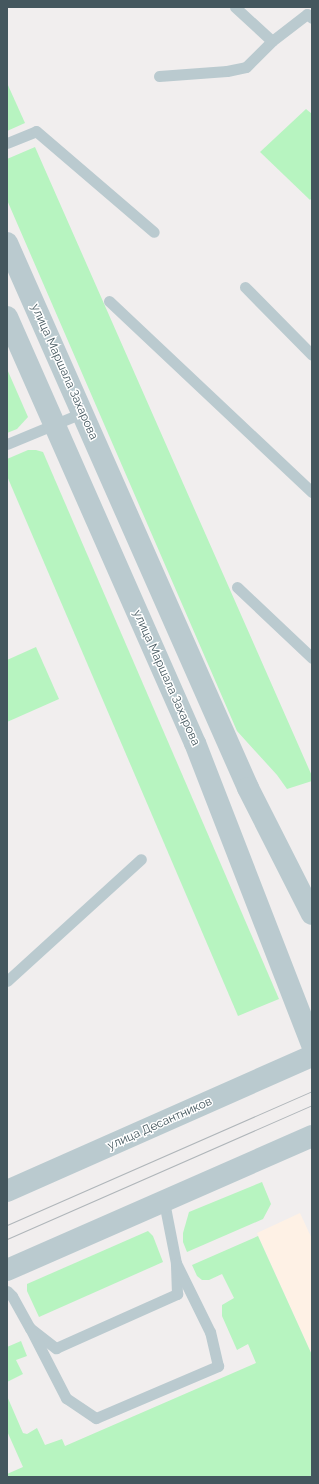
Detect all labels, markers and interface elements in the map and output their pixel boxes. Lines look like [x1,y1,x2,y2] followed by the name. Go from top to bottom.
[28,302,100,442] street label: улица Маршала Захарова
[130,608,202,748] street label: улица Маршала Захарова
[106,1095,214,1153] street label: улица Десантников

